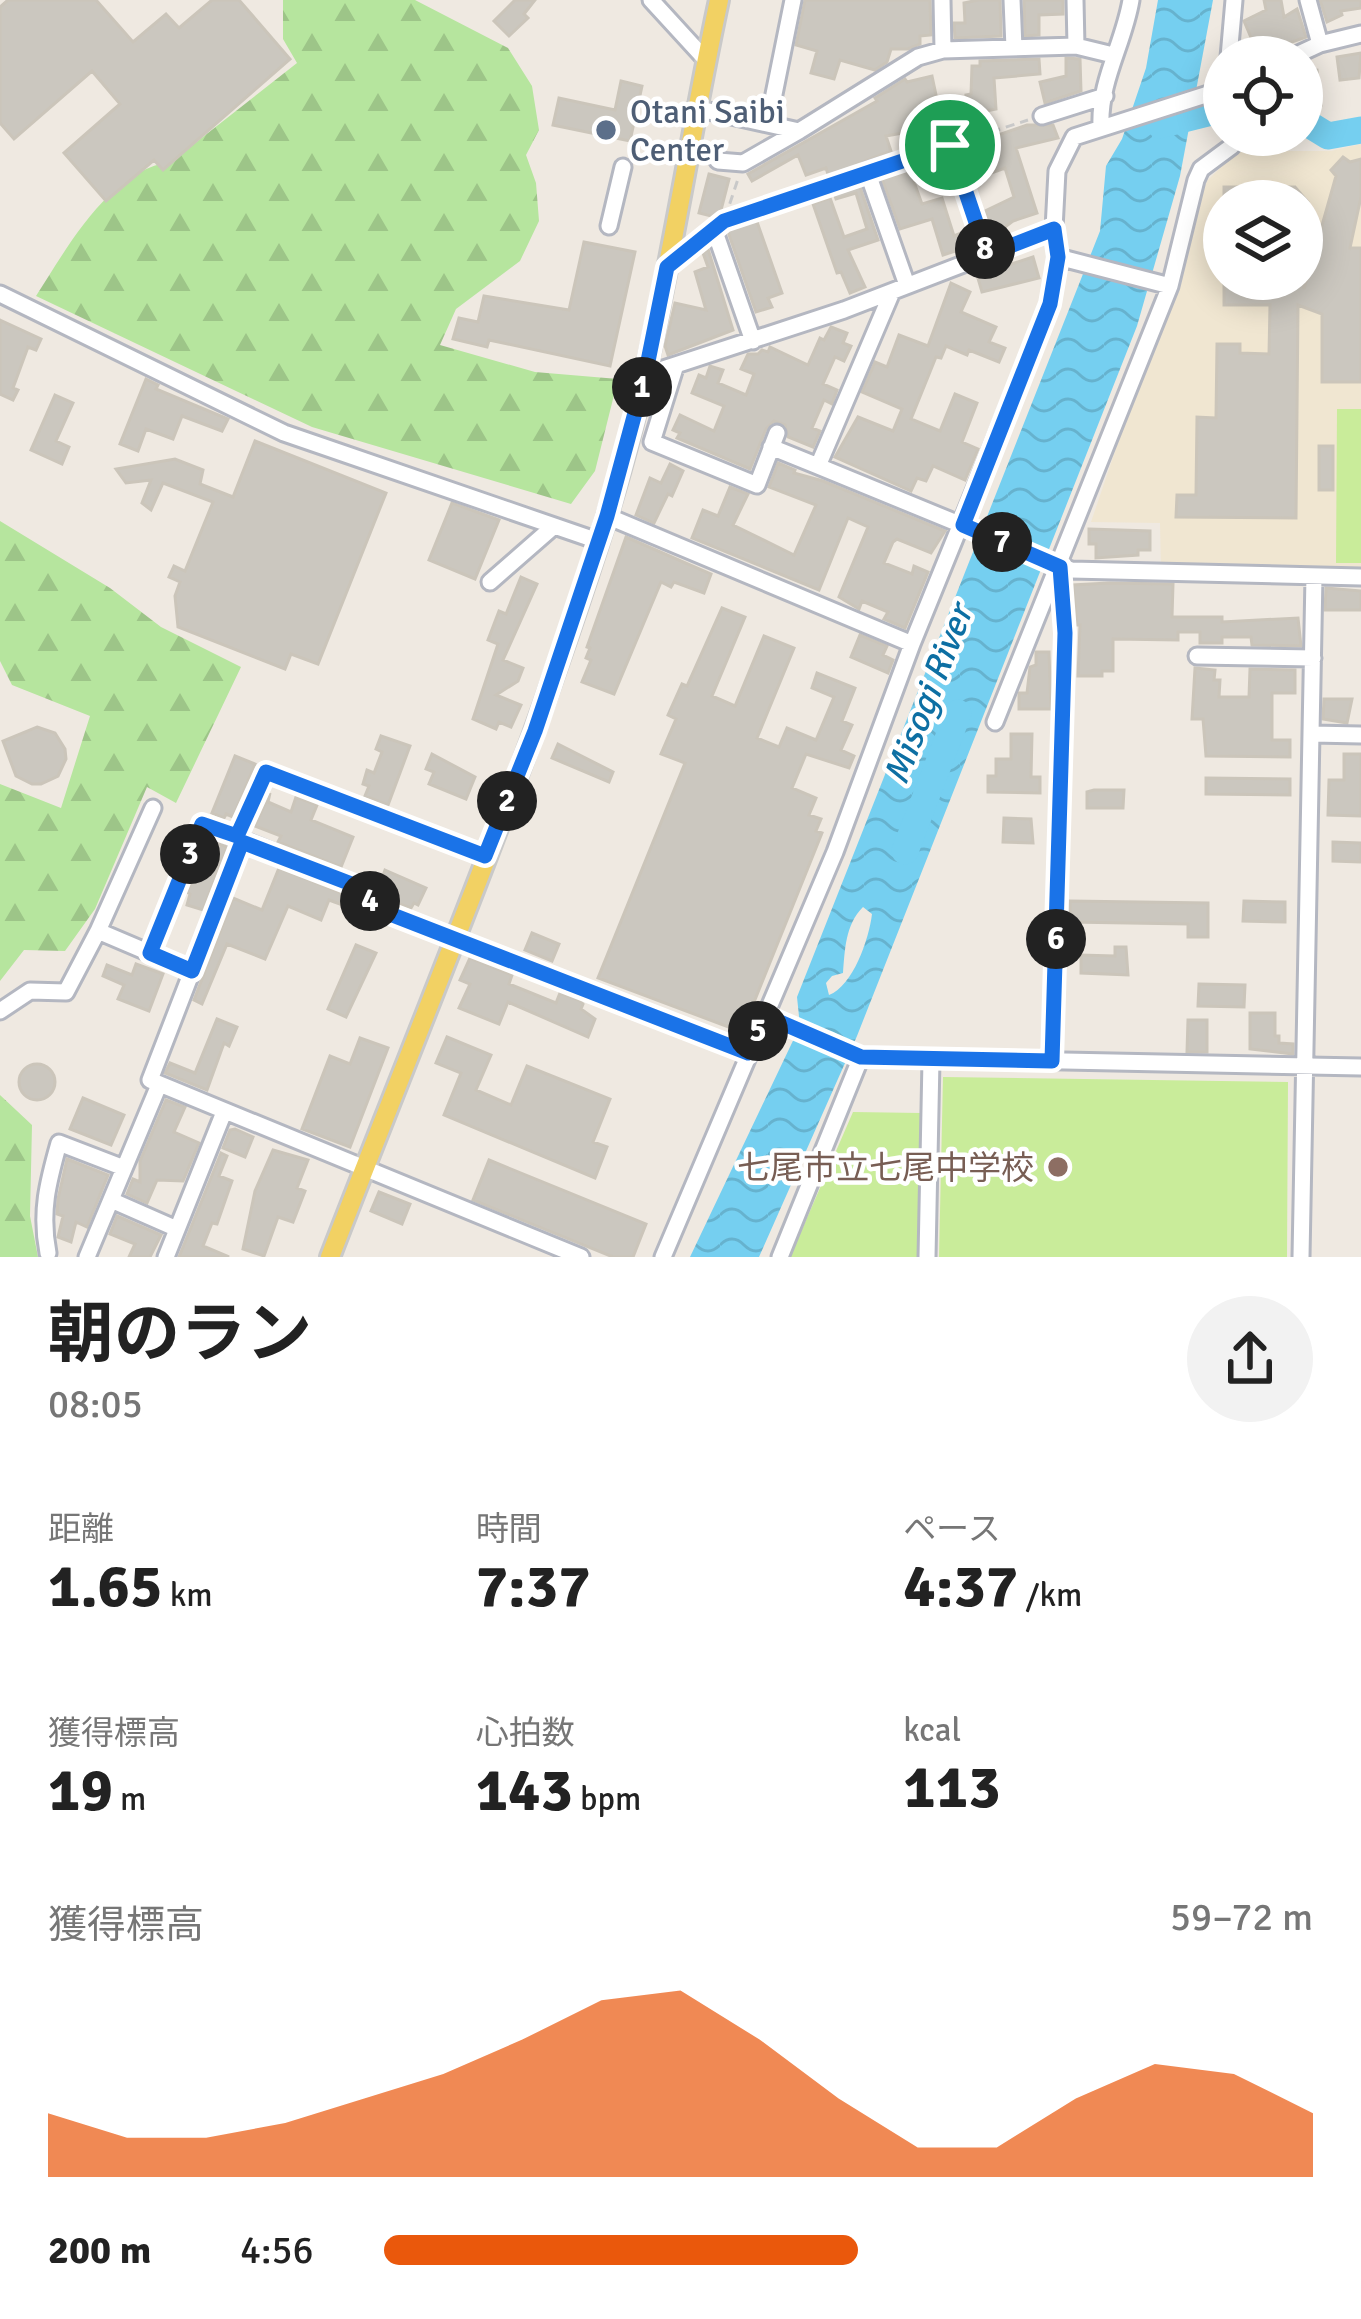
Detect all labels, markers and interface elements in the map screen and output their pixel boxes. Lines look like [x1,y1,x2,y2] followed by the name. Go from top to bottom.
[1203,36,1323,300] map controls
[1203,36,1323,156] button: locate
[630,92,785,171] place label: Otani Saibi Center
[899,94,1001,196] pin
[917,112,983,178] icon: arrive
[593,117,619,143] marker: Otani Saibi Center
[1203,180,1323,300] button: layers
[955,219,1015,279] pin: 8
[976,228,994,269] text: 8
[612,357,672,417] pin: 1
[633,366,651,407] text: 1
[972,512,1032,572] pin: 7
[993,521,1011,562] text: 7
[874,594,985,790] water label: Misogi River
[477,771,537,831] pin: 2
[498,780,516,821] text: 2
[160,824,220,884] pin: 3
[181,833,199,874] text: 3
[340,871,400,931] pin: 4
[361,880,379,921] text: 4
[1026,909,1086,969] pin: 6
[1047,918,1065,959] text: 6
[728,1001,788,1061] pin: 5
[749,1010,767,1051] text: 5
[737,1148,1034,1189] place label: 七尾市立七尾中学校
[1045,1154,1071,1180] marker: 七尾市立七尾中学校
[48,1294,312,1375] text: 朝のラン
[1187,1296,1313,1422] button: share
[48,1380,143,1428] text: 08:05
[48,1509,114,1550] text: 距離
[476,1509,542,1550] text: 時間
[903,1509,1001,1550] text: ペース
[48,1550,162,1624] text: 1.65
[476,1550,591,1624] text: 7:37
[903,1550,1018,1624] text: 4:37
[162,1575,213,1616] text: km
[1018,1575,1082,1616] text: /km
[903,1710,961,1751] text: kcal
[48,1713,180,1754] text: 獲得標高
[476,1713,575,1754] text: 心拍数
[903,1751,1001,1825] text: 113
[48,1754,113,1828] text: 19
[476,1754,573,1828] text: 143
[113,1779,146,1820] text: m
[573,1779,641,1820] text: bpm
[1170,1893,1313,1941] text: 59–72 m
[48,1901,204,1949] text: 獲得標高
[48,2226,151,2274] text: 200 m
[240,2226,314,2274] text: 4:56

